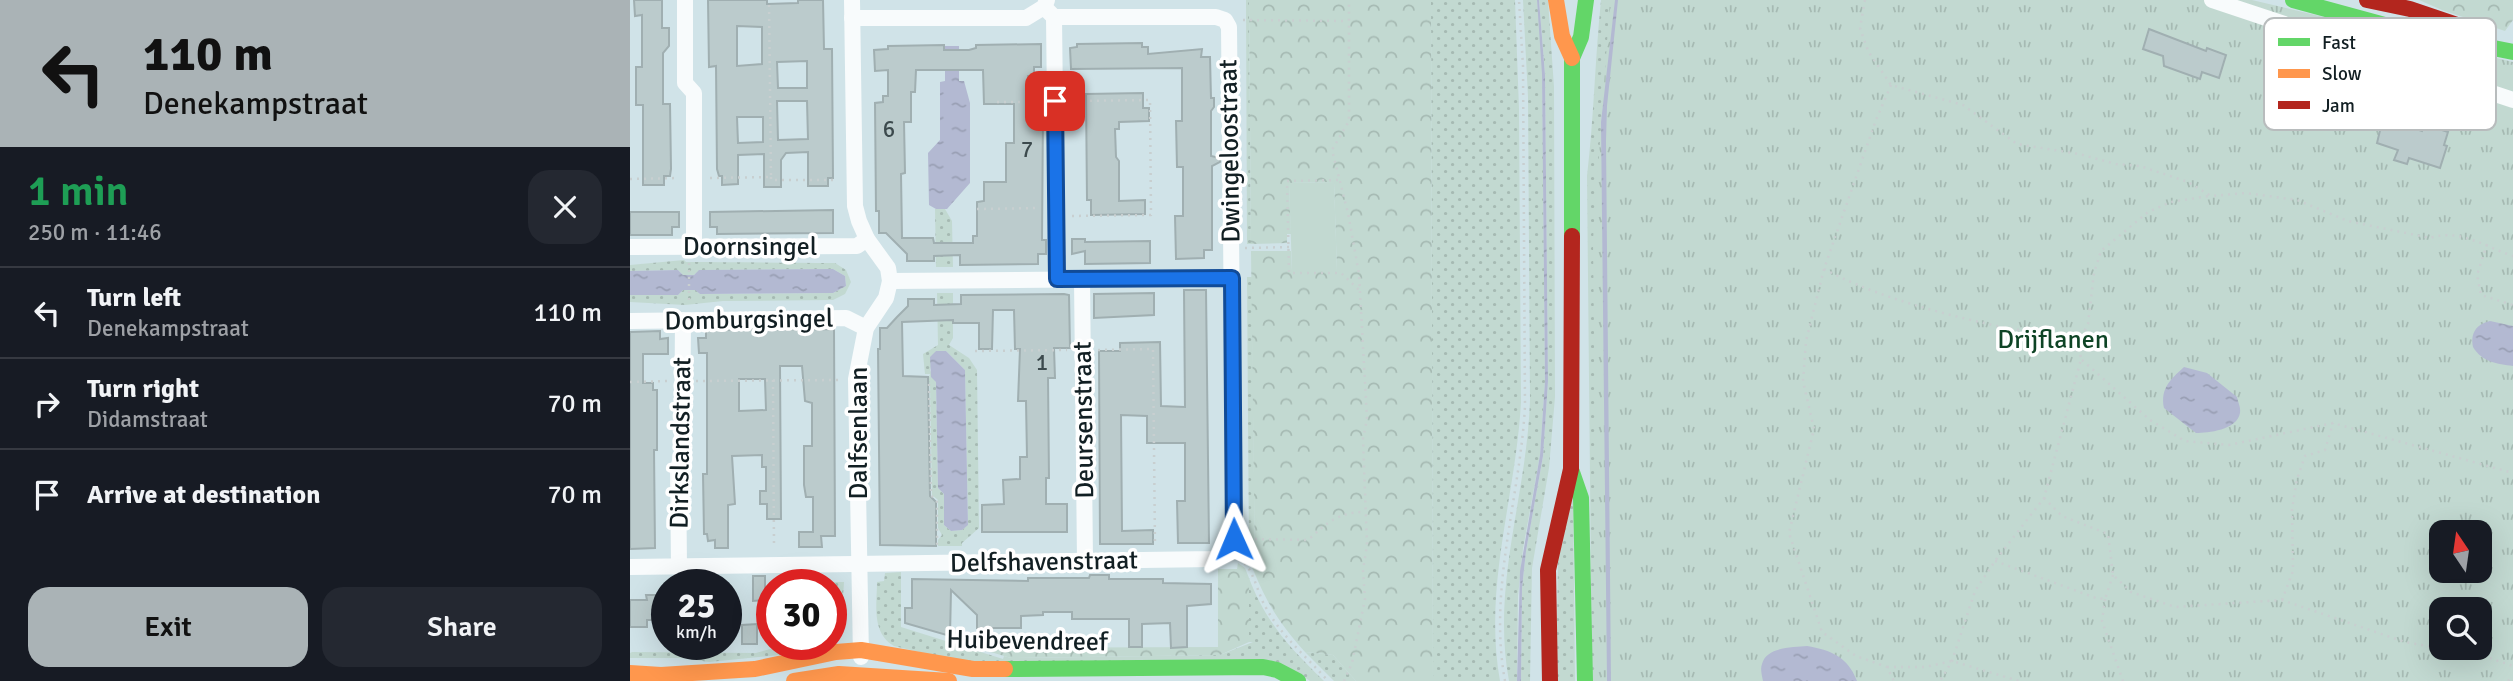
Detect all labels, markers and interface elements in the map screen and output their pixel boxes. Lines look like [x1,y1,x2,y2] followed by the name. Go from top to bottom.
[2264,18,2496,130] legend
[143,24,273,84] text: 110 m
[28,28,119,119] icon: left
[2322,31,2356,55] text: Fast
[1212,59,1248,243] street label: Dwingeloostraat
[2322,62,2362,86] text: Slow
[1025,71,1085,131] pin
[1036,82,1074,120] icon: arrive
[143,84,368,123] text: Denekampstraat
[2322,94,2355,118] text: Jam
[883,115,895,144] house number: 6
[1021,135,1033,164] house number: 7
[28,166,129,217] text: 1 min
[528,170,602,244] button: close
[28,218,162,247] text: 250 m · 11:46
[683,231,817,263] street label: Doornsingel
[87,282,181,314] text: Turn left
[28,294,66,332] icon: left
[533,297,602,329] text: 110 m
[664,303,834,337] street label: Domburgsingel
[87,314,249,343] text: Denekampstraat
[1997,324,2109,356] park label: Drijflanen
[1067,341,1101,499] street label: Deursenstraat
[1036,348,1048,377] house number: 1
[664,357,698,529] street label: Dirkslandstraat
[843,367,875,499] street label: Dalfsenlaan
[87,373,199,405] text: Turn right
[28,385,66,423] icon: right
[547,388,602,420] text: 70 m
[87,405,208,434] text: Didamstraat
[28,476,66,514] icon: arrive
[87,479,320,511] text: Arrive at destination
[547,479,602,511] text: 70 m
[1197,502,1271,576] position arrow
[2429,520,2492,583] north arrow
[2429,520,2492,660] map controls
[950,544,1138,580] street label: Delfshavenstraat
[756,569,847,660] speed limit sign: 30
[678,584,715,627] text: 25
[28,587,308,667] button: Exit
[322,587,602,667] button: Share
[2429,597,2492,660] button: search
[676,621,717,643] text: km/h
[946,624,1109,658] street label: Huibevendreef

